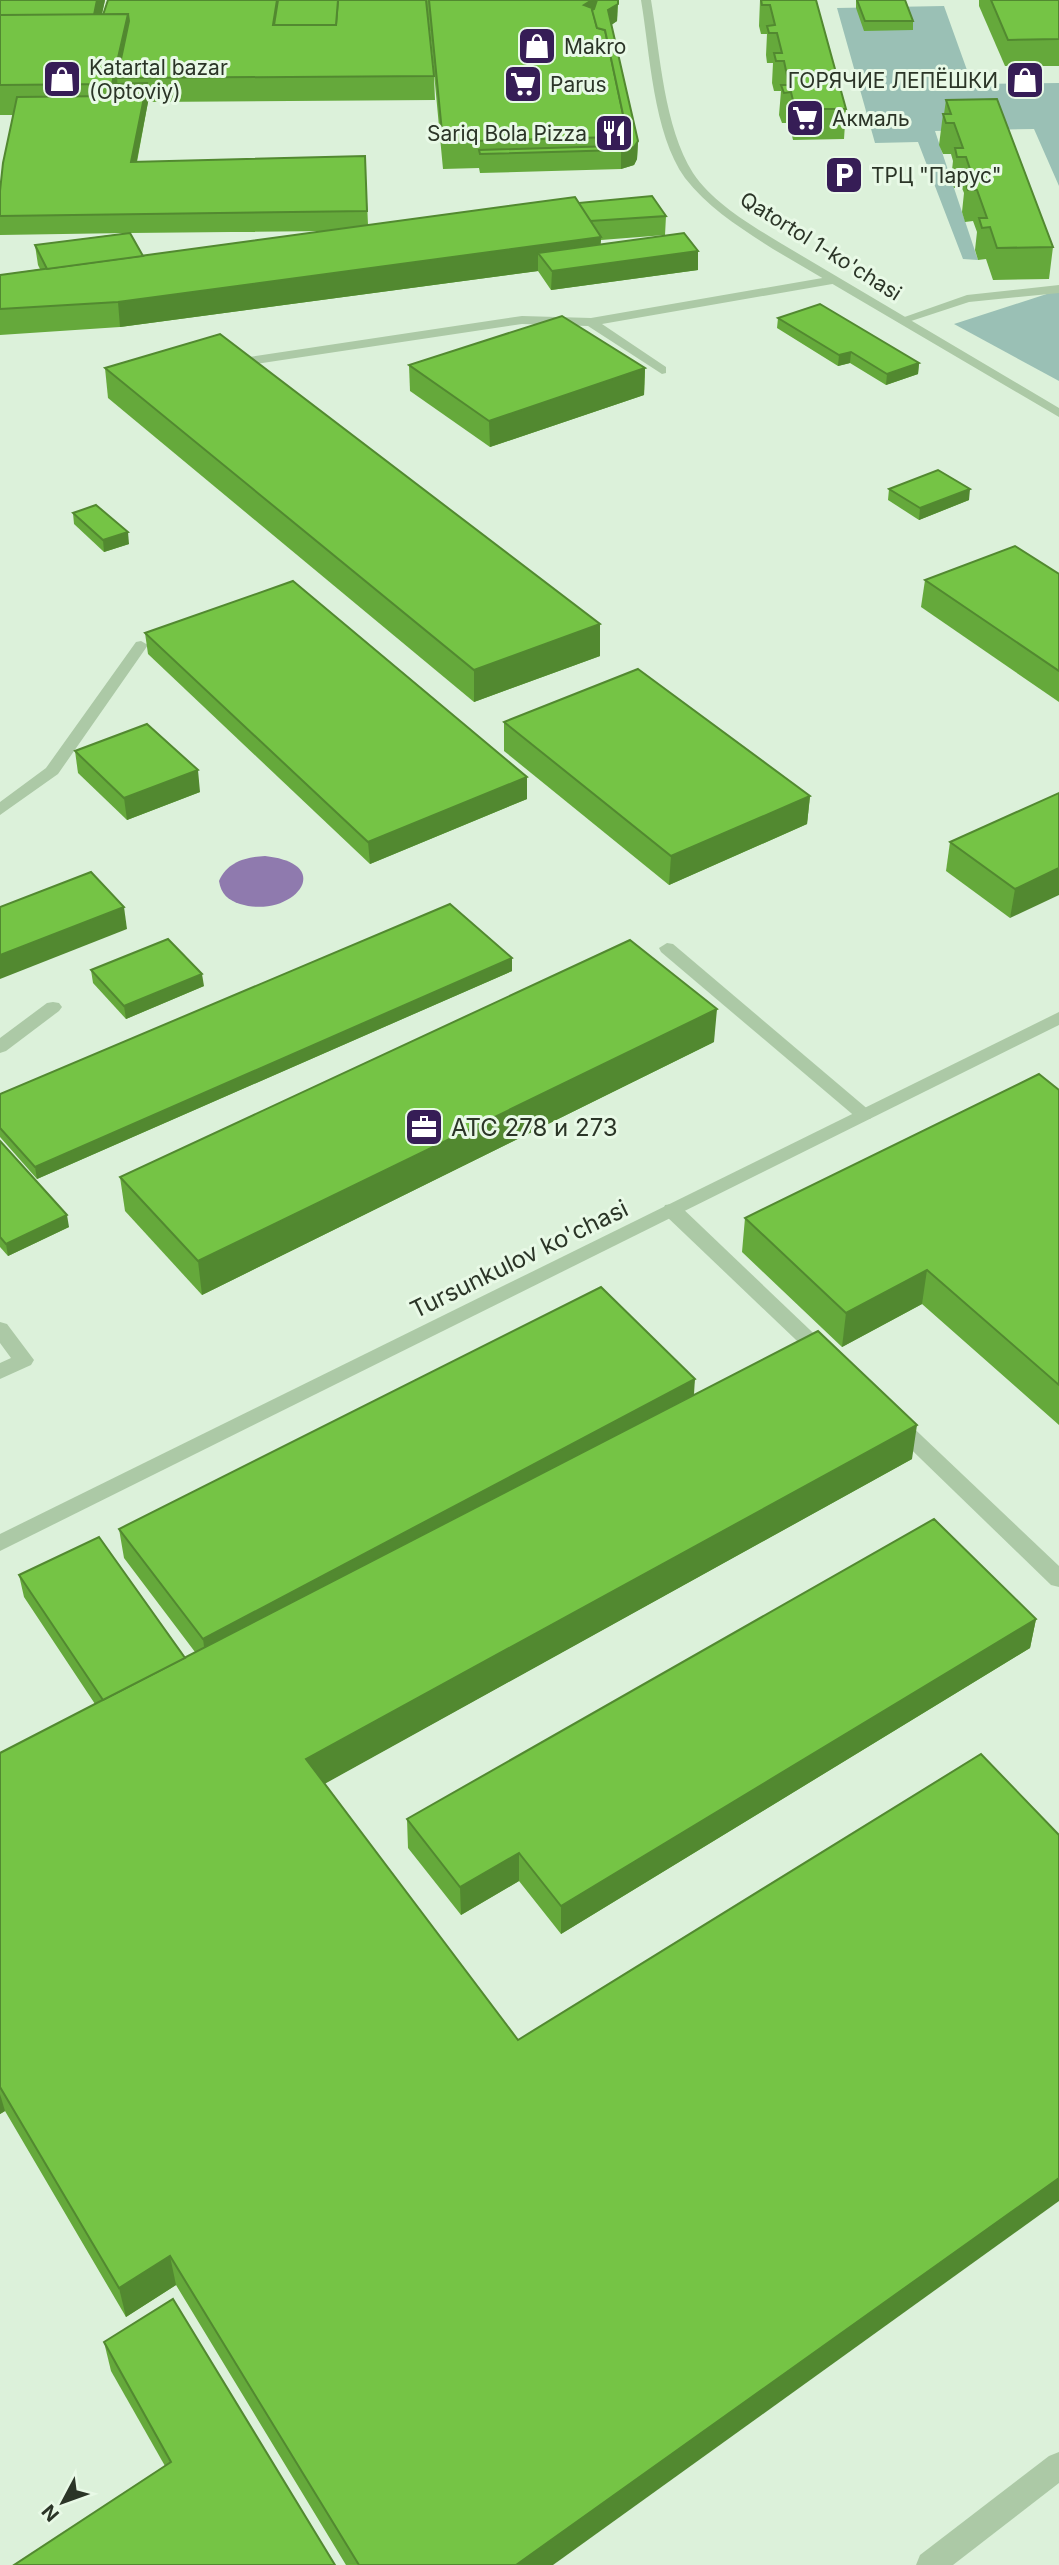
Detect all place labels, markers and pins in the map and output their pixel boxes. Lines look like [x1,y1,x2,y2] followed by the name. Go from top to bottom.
[516,25,558,67] shop icon: Makro
[564,34,626,59] place label: Makro
[89,55,228,104] place label: Katartal bazar (Optoviy)
[41,58,83,100] shop icon: Katartal bazar (Optoviy)
[1004,59,1046,101] shop icon: ГОРЯЧИЕ ЛЕПЁШКИ
[502,63,544,105] supermarket icon: Parus
[788,67,998,93] place label: ГОРЯЧИЕ ЛЕПЁШКИ
[550,72,607,97] place label: Parus
[784,97,826,139] supermarket icon: Акмаль
[832,106,910,131] place label: Акмаль
[593,112,635,154] restaurant icon: Sariq Bola Pizza
[427,121,587,146] place label: Sariq Bola Pizza
[823,154,865,196] parking icon: ТРЦ "Парус"
[871,163,1002,188] place label: ТРЦ "Парус"
[403,1106,445,1148] office icon: АТС 278 и 273
[451,1113,618,1142] place label: АТС 278 и 273

